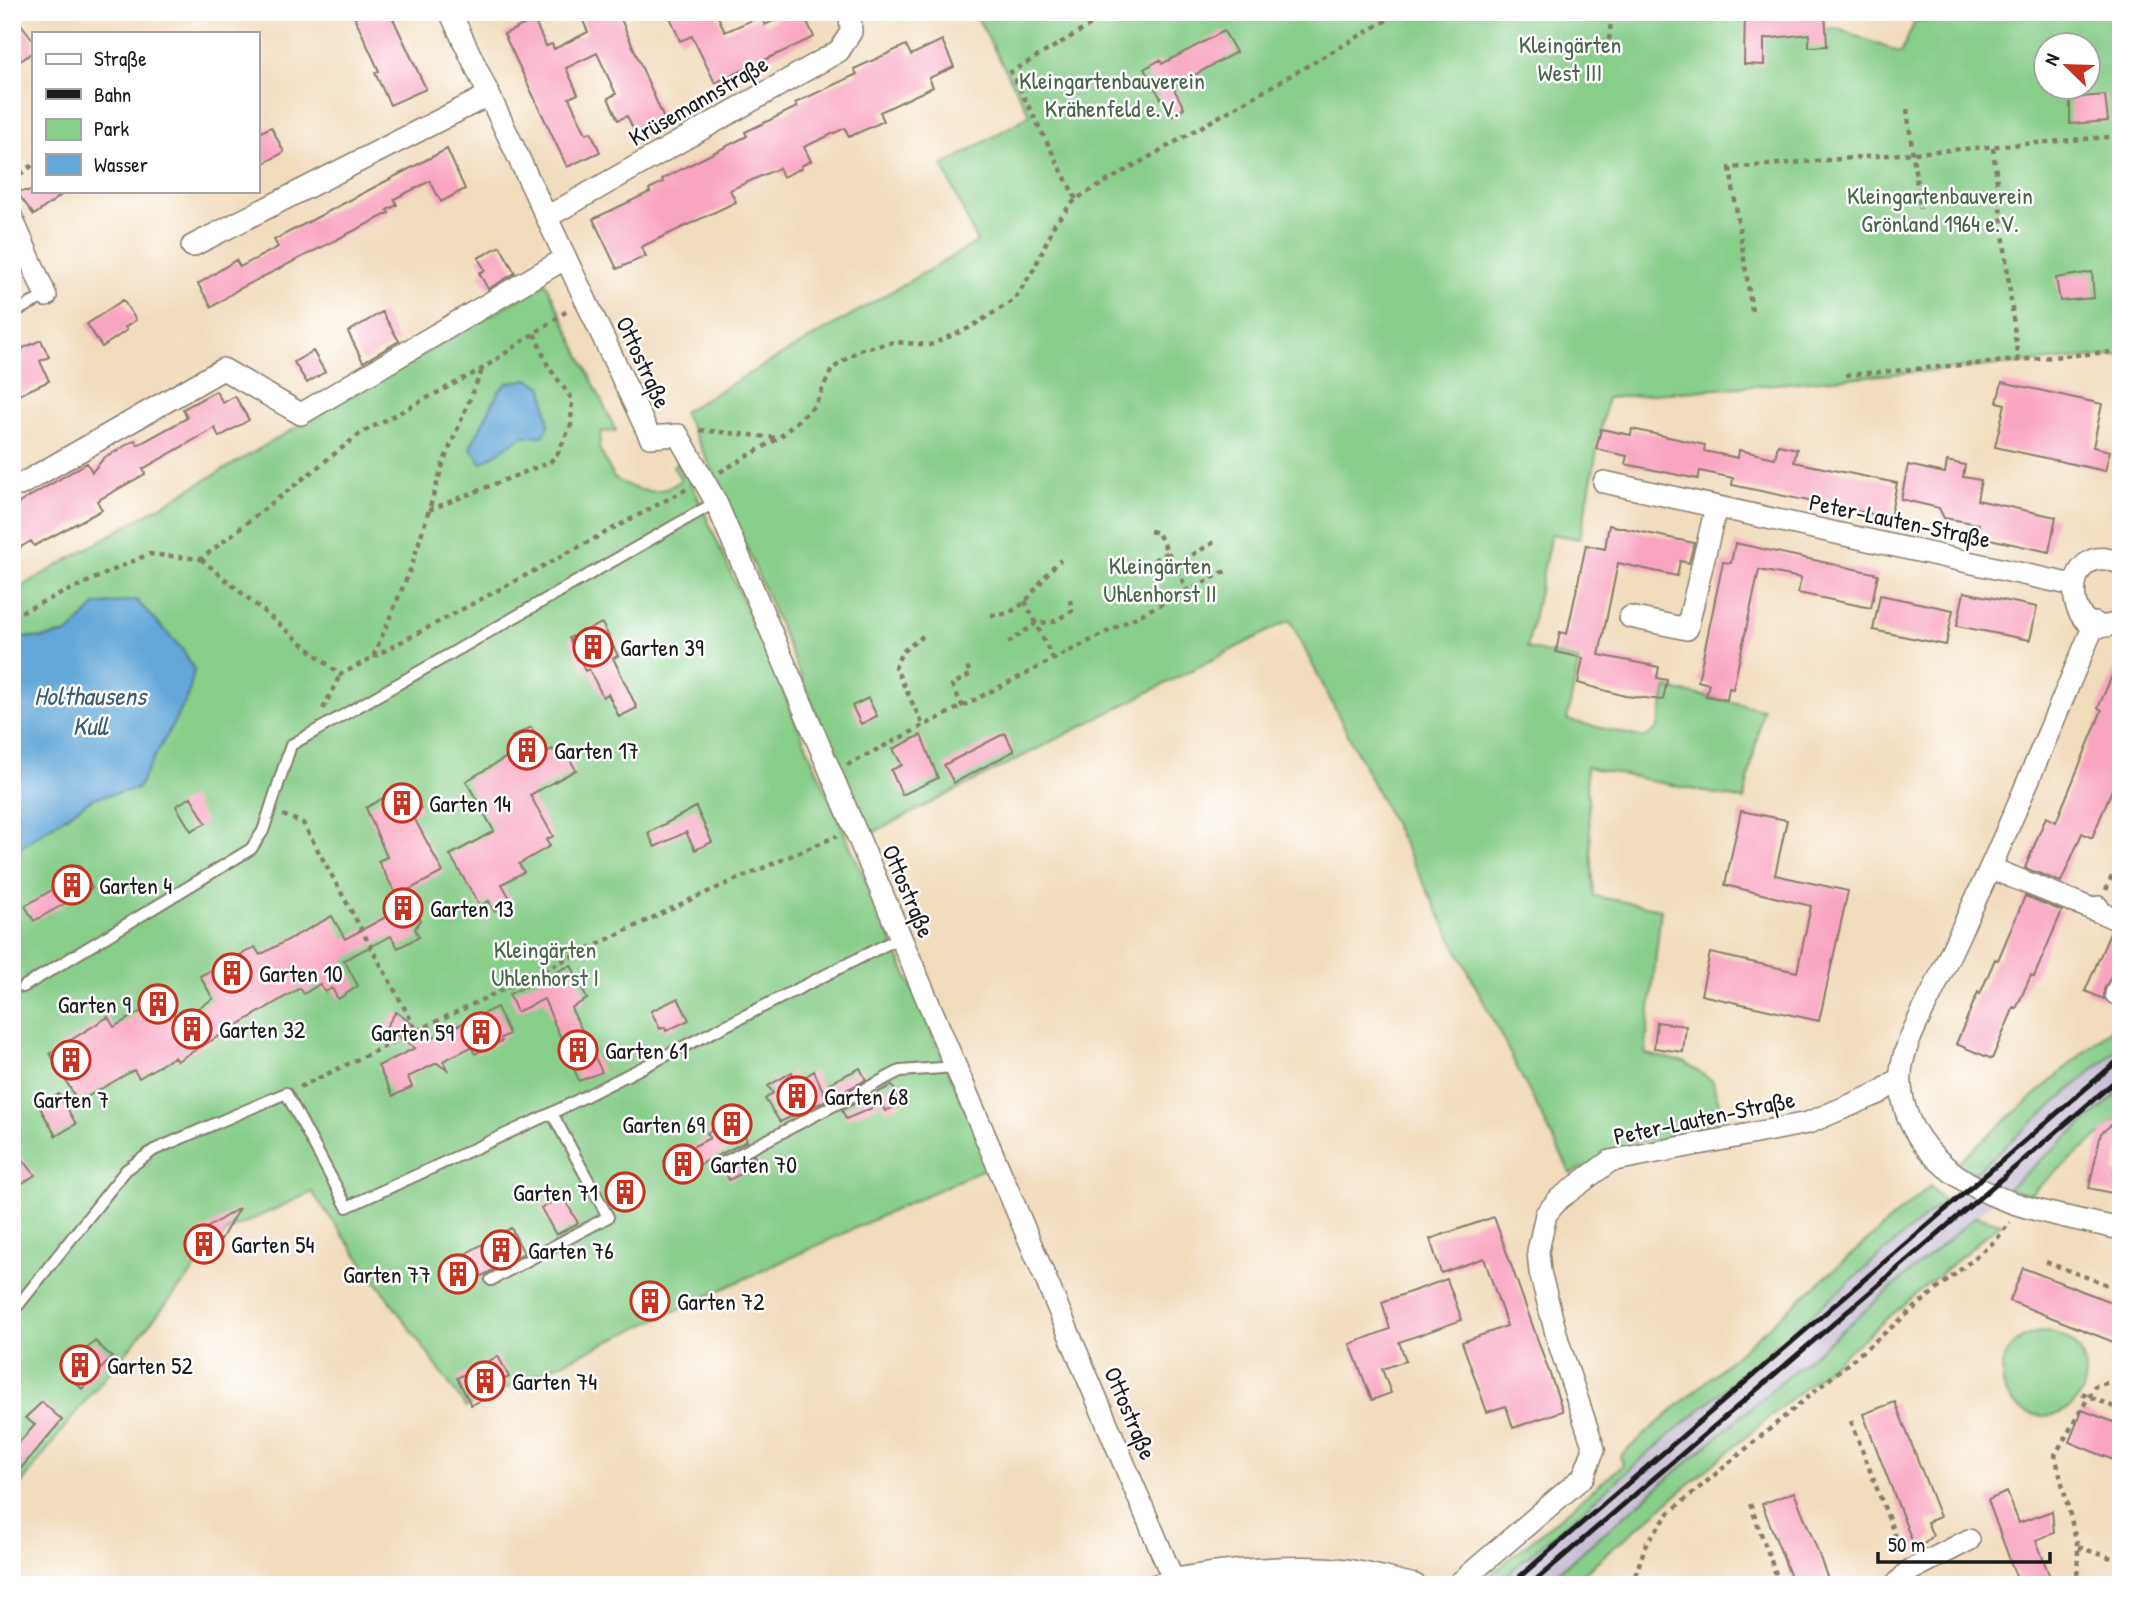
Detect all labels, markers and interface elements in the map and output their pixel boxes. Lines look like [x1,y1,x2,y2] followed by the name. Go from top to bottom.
[1519,28,1621,88] park label: Kleingärten West III
[32,32,259,192] legend
[2032,32,2102,102] north arrow
[94,44,147,73] text: Straße
[622,47,774,153] street label: Krüsemannstraße
[2037,50,2065,69] text: N
[1019,64,1205,124] park label: Kleingartenbauverein Krähenfeld e.V.
[94,80,131,109] text: Bahn
[94,114,129,143] text: Park
[94,150,148,179] text: Wasser
[1847,179,2033,239] park label: Kleingartenbauverein Grönland 1964 e.V.
[609,311,679,414] street label: Ottostraße
[1807,485,1994,555] street label: Peter-Lauten-Straße
[1103,549,1217,609] park label: Kleingärten Uhlenhorst II
[572,626,614,668] building icon: Garten 39
[620,631,704,663] place label: Garten 39
[34,678,148,743] water label: Holthausens Kull
[506,729,548,771] building icon: Garten 17
[554,734,639,766] place label: Garten 17
[381,782,423,824] building icon: Garten 14
[429,787,511,819] place label: Garten 14
[875,840,943,943] street label: Ottostraße
[51,864,93,906] building icon: Garten 4
[99,869,172,901] place label: Garten 4
[382,887,424,929] building icon: Garten 13
[430,892,514,924] place label: Garten 13
[491,933,599,993] park label: Kleingärten Uhlenhorst I
[211,952,253,994] building icon: Garten 10
[259,957,343,989] place label: Garten 10
[137,983,179,1025] building icon: Garten 9
[58,988,131,1020] place label: Garten 9
[171,1008,213,1050] building icon: Garten 32
[460,1011,502,1053] building icon: Garten 59
[219,1013,305,1045] place label: Garten 32
[371,1016,454,1048] place label: Garten 59
[557,1029,599,1071] building icon: Garten 61
[605,1034,688,1066] place label: Garten 61
[50,1039,92,1081] building icon: Garten 7
[776,1075,818,1117] building icon: Garten 68
[824,1080,908,1112] place label: Garten 68
[1611,1082,1798,1152] street label: Peter-Lauten-Straße
[33,1083,109,1115] place label: Garten 7
[711,1103,753,1145] building icon: Garten 69
[622,1108,705,1140] place label: Garten 69
[662,1143,704,1185] building icon: Garten 70
[710,1148,797,1180] place label: Garten 70
[604,1171,646,1213] building icon: Garten 71
[513,1176,598,1208] place label: Garten 71
[183,1223,225,1265] building icon: Garten 54
[231,1228,315,1260] place label: Garten 54
[480,1229,522,1271] building icon: Garten 76
[528,1234,614,1266] place label: Garten 76
[437,1253,479,1295] building icon: Garten 77
[343,1258,431,1290] place label: Garten 77
[629,1280,671,1322] building icon: Garten 72
[677,1285,764,1317] place label: Garten 72
[59,1344,101,1386] building icon: Garten 52
[107,1349,193,1381] place label: Garten 52
[464,1360,506,1402] building icon: Garten 74
[1097,1362,1165,1465] street label: Ottostraße
[512,1365,597,1397] place label: Garten 74
[1878,1520,2049,1564] scale bar
[1888,1530,1925,1559] text: 50 m

